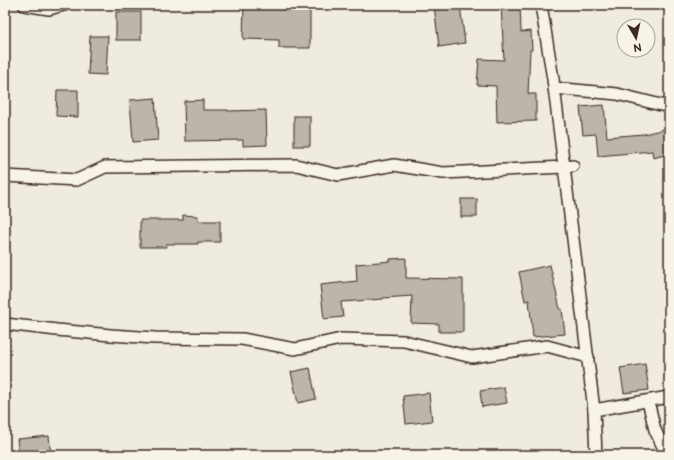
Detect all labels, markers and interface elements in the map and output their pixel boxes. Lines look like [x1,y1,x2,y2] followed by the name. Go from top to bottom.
[616,18,656,58] north arrow
[632,40,643,54] text: N

